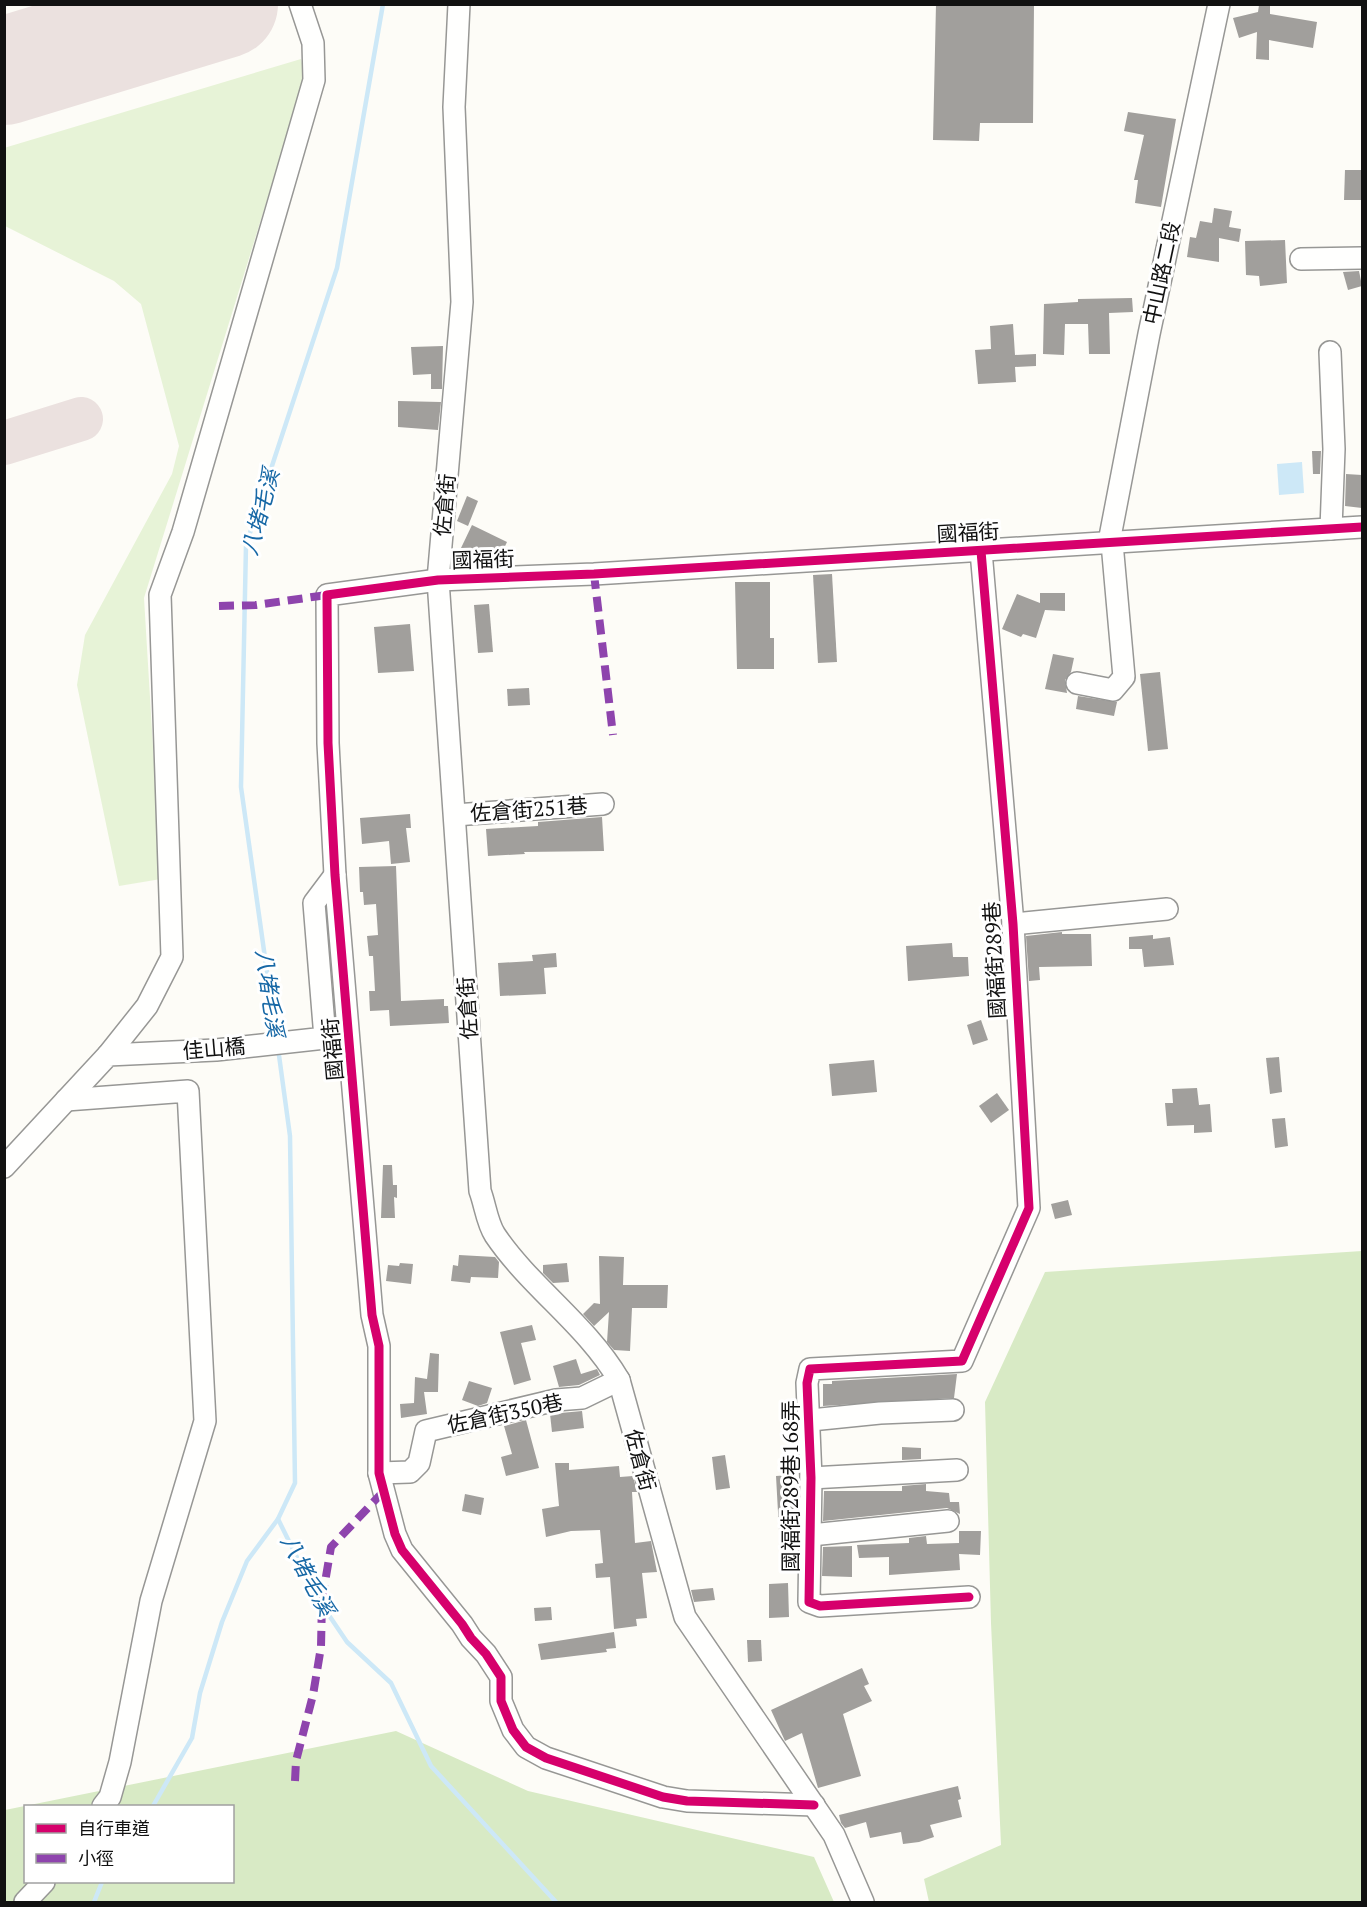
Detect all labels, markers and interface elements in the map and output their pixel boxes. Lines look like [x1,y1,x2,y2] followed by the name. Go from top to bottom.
[1136,219,1186,327] street label: 中山路二段
[234,463,286,558] water label: 八堵毛溪
[427,472,461,538] street label: 佐倉街
[936,516,1000,548] street label: 國福街
[451,544,515,574] street label: 國福街
[469,791,589,827] street label: 佐倉街251巷
[977,901,1011,1020] street label: 國福街289巷
[250,947,291,1041] water label: 八堵毛溪
[451,976,483,1040] street label: 佐倉街
[315,1016,349,1082] street label: 國福街
[181,1031,247,1065] street label: 佳山橋
[444,1387,565,1439] street label: 佐倉街350巷
[776,1400,804,1572] street label: 國福街289巷168弄
[619,1426,663,1494] street label: 佐倉街
[275,1529,343,1623] water label: 八堵毛溪
[24,1805,234,1883] legend
[78,1816,150,1840] text: 自行車道
[78,1846,114,1870] text: 小徑

